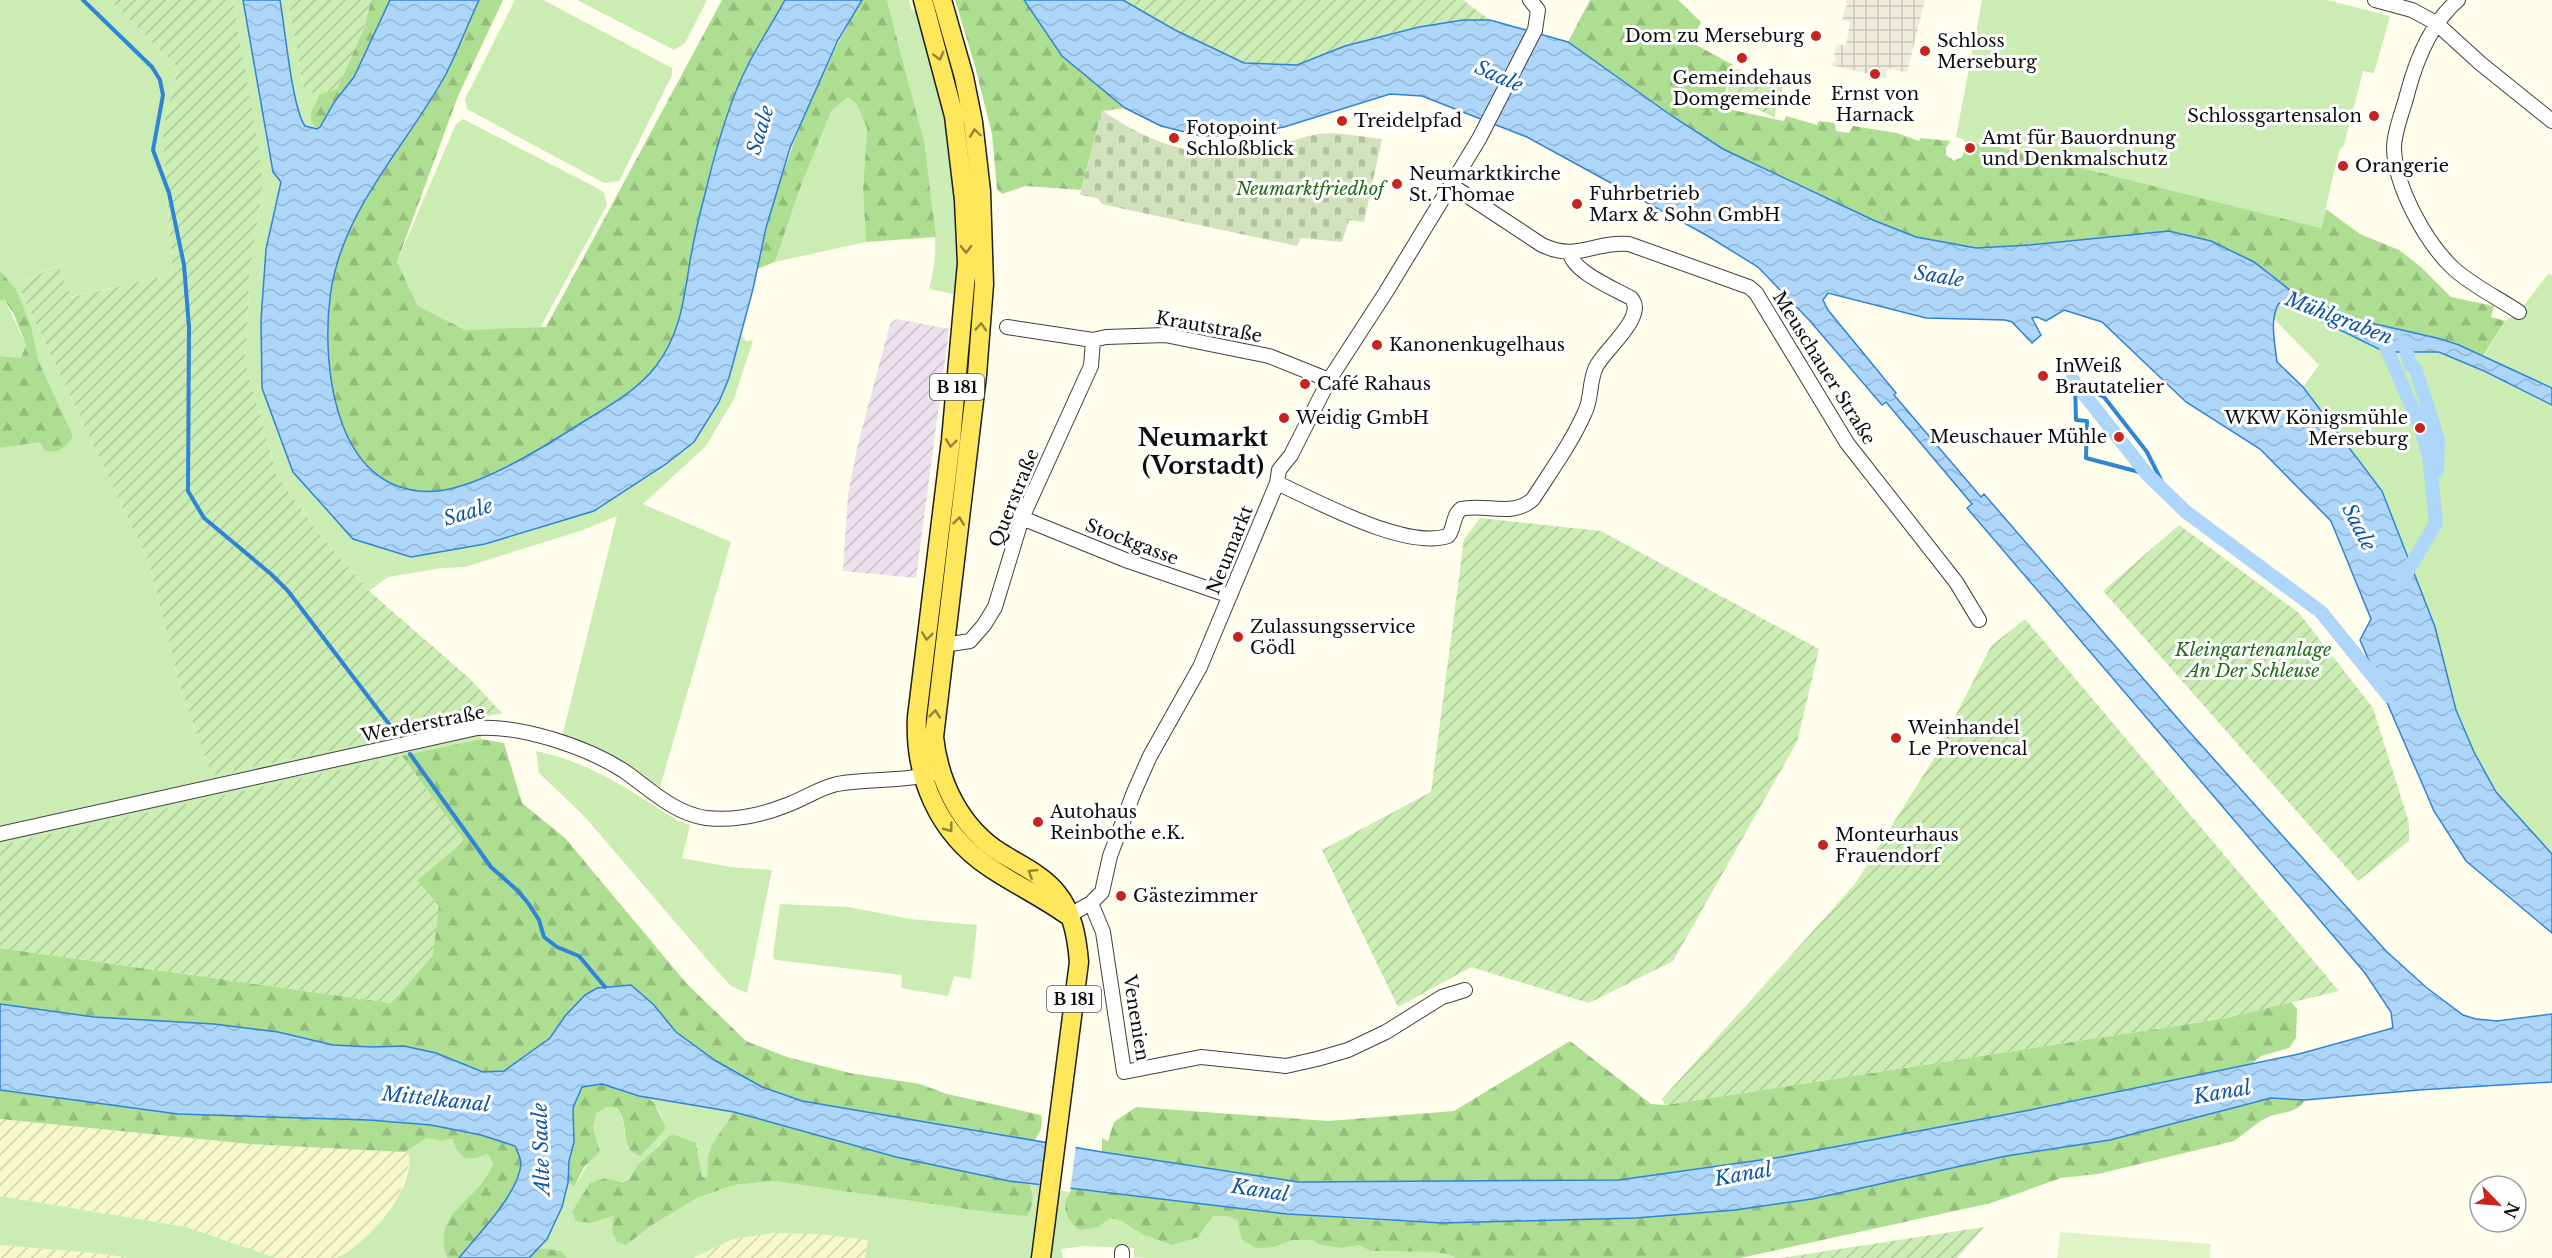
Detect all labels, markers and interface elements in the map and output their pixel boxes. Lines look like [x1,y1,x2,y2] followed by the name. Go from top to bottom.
[1625,25,1804,47] place label: Dom zu Merseburg
[1809,29,1823,43] marker: Dom zu Merseburg
[1937,30,2037,73] place label: Schloss Merseburg
[1918,44,1932,58] marker: Schloss Merseburg
[932,51,945,61] one-way arrow
[1735,51,1749,65] marker: Gemeindehaus Domgemeinde
[1471,55,1527,97] water label: Saale
[1672,67,1812,110] place label: Gemeindehaus Domgemeinde
[1868,67,1882,81] marker: Ernst von Harnack
[1831,83,1919,126] place label: Ernst von Harnack
[741,103,779,157] water label: Saale
[2187,105,2362,127] place label: Schlossgartensalon
[2367,109,2381,123] marker: Schlossgartensalon
[1354,110,1462,132] place label: Treidelpfad
[1335,114,1349,128] marker: Treidelpfad
[1186,117,1294,160] place label: Fotopoint Schloßblick
[1981,127,2176,170] place label: Amt für Bauordnung und Denkmalschutz
[969,128,981,137] one-way arrow
[1167,131,1181,145] marker: Fotopoint Schloßblick
[1963,141,1977,155] marker: Amt für Bauordnung und Denkmalschutz
[2355,155,2449,177] place label: Orangerie
[2336,159,2350,173] marker: Orangerie
[1409,163,1561,206] place label: Neumarktkirche St. Thomae
[1390,177,1404,191] marker: Neumarktkirche St. Thomae
[1235,178,1388,200] park label: Neumarktfriedhof
[1589,183,1780,226] place label: Fuhrbetrieb Marx & Sohn GmbH
[1570,197,1584,211] marker: Fuhrbetrieb Marx & Sohn GmbH
[960,244,973,253] one-way arrow
[1912,260,1966,292] water label: Saale
[2281,286,2396,349] water label: Mühlgraben
[1768,287,1880,449] street label: Meuschauer Straße
[1154,307,1264,347] street label: Krautstraße
[974,323,987,332] one-way arrow
[1389,334,1565,356] place label: Kanonenkugelhaus
[1370,338,1384,352] marker: Kanonenkugelhaus
[2055,355,2165,398] place label: InWeiß Brautatelier
[2036,369,2050,383] marker: InWeiß Brautatelier
[1317,373,1431,395] place label: Café Rahaus
[930,374,984,400] road number: B 181
[1298,377,1312,391] marker: Café Rahaus
[1295,407,1429,429] place label: Weidig GmbH
[2224,407,2408,450] place label: WKW Königsmühle Merseburg
[1277,411,1291,425] marker: Weidig GmbH
[2413,421,2427,435] marker: WKW Königsmühle Merseburg
[1138,423,1269,480] district label: Neumarkt (Vorstadt)
[1930,426,2107,448] place label: Meuschauer Mühle
[2112,430,2126,444] marker: Meuschauer Mühle
[945,438,957,447] one-way arrow
[984,446,1044,550] street label: Querstraße
[441,493,495,531] water label: Saale
[2337,499,2381,555] water label: Saale
[1202,502,1258,598] street label: Neumarkt
[1082,514,1182,570] street label: Stockgasse
[952,516,965,525] one-way arrow
[1250,616,1416,659] place label: Zulassungsservice Gödl
[1231,630,1245,644] marker: Zulassungsservice Gödl
[921,632,934,641] one-way arrow
[2174,639,2331,682] park label: Kleingartenanlage An Der Schleuse
[358,701,487,747] street label: Werderstraße
[928,710,941,719] one-way arrow
[1907,717,2028,760] place label: Weinhandel Le Provencal
[1889,731,1903,745] marker: Weinhandel Le Provencal
[1049,801,1185,844] place label: Autohaus Reinbothe e.K.
[1031,815,1045,829] marker: Autohaus Reinbothe e.K.
[942,822,953,833] one-way arrow
[1835,824,1959,867] place label: Monteurhaus Frauendorf
[1816,838,1830,852] marker: Monteurhaus Frauendorf
[1028,868,1038,880] one-way arrow
[1133,885,1258,907] place label: Gästezimmer
[1114,889,1128,903] marker: Gästezimmer
[1118,972,1154,1063] street label: Venenien
[1047,986,1101,1012] road number: B 181
[2190,1075,2253,1109] water label: Kanal
[380,1081,492,1117] water label: Mittelkanal
[527,1102,555,1199] water label: Alte Saale
[1711,1157,1774,1191] water label: Kanal
[1229,1173,1291,1206] water label: Kanal
[2468,1174,2528,1234] north arrow
[2499,1199,2524,1221] text: N

